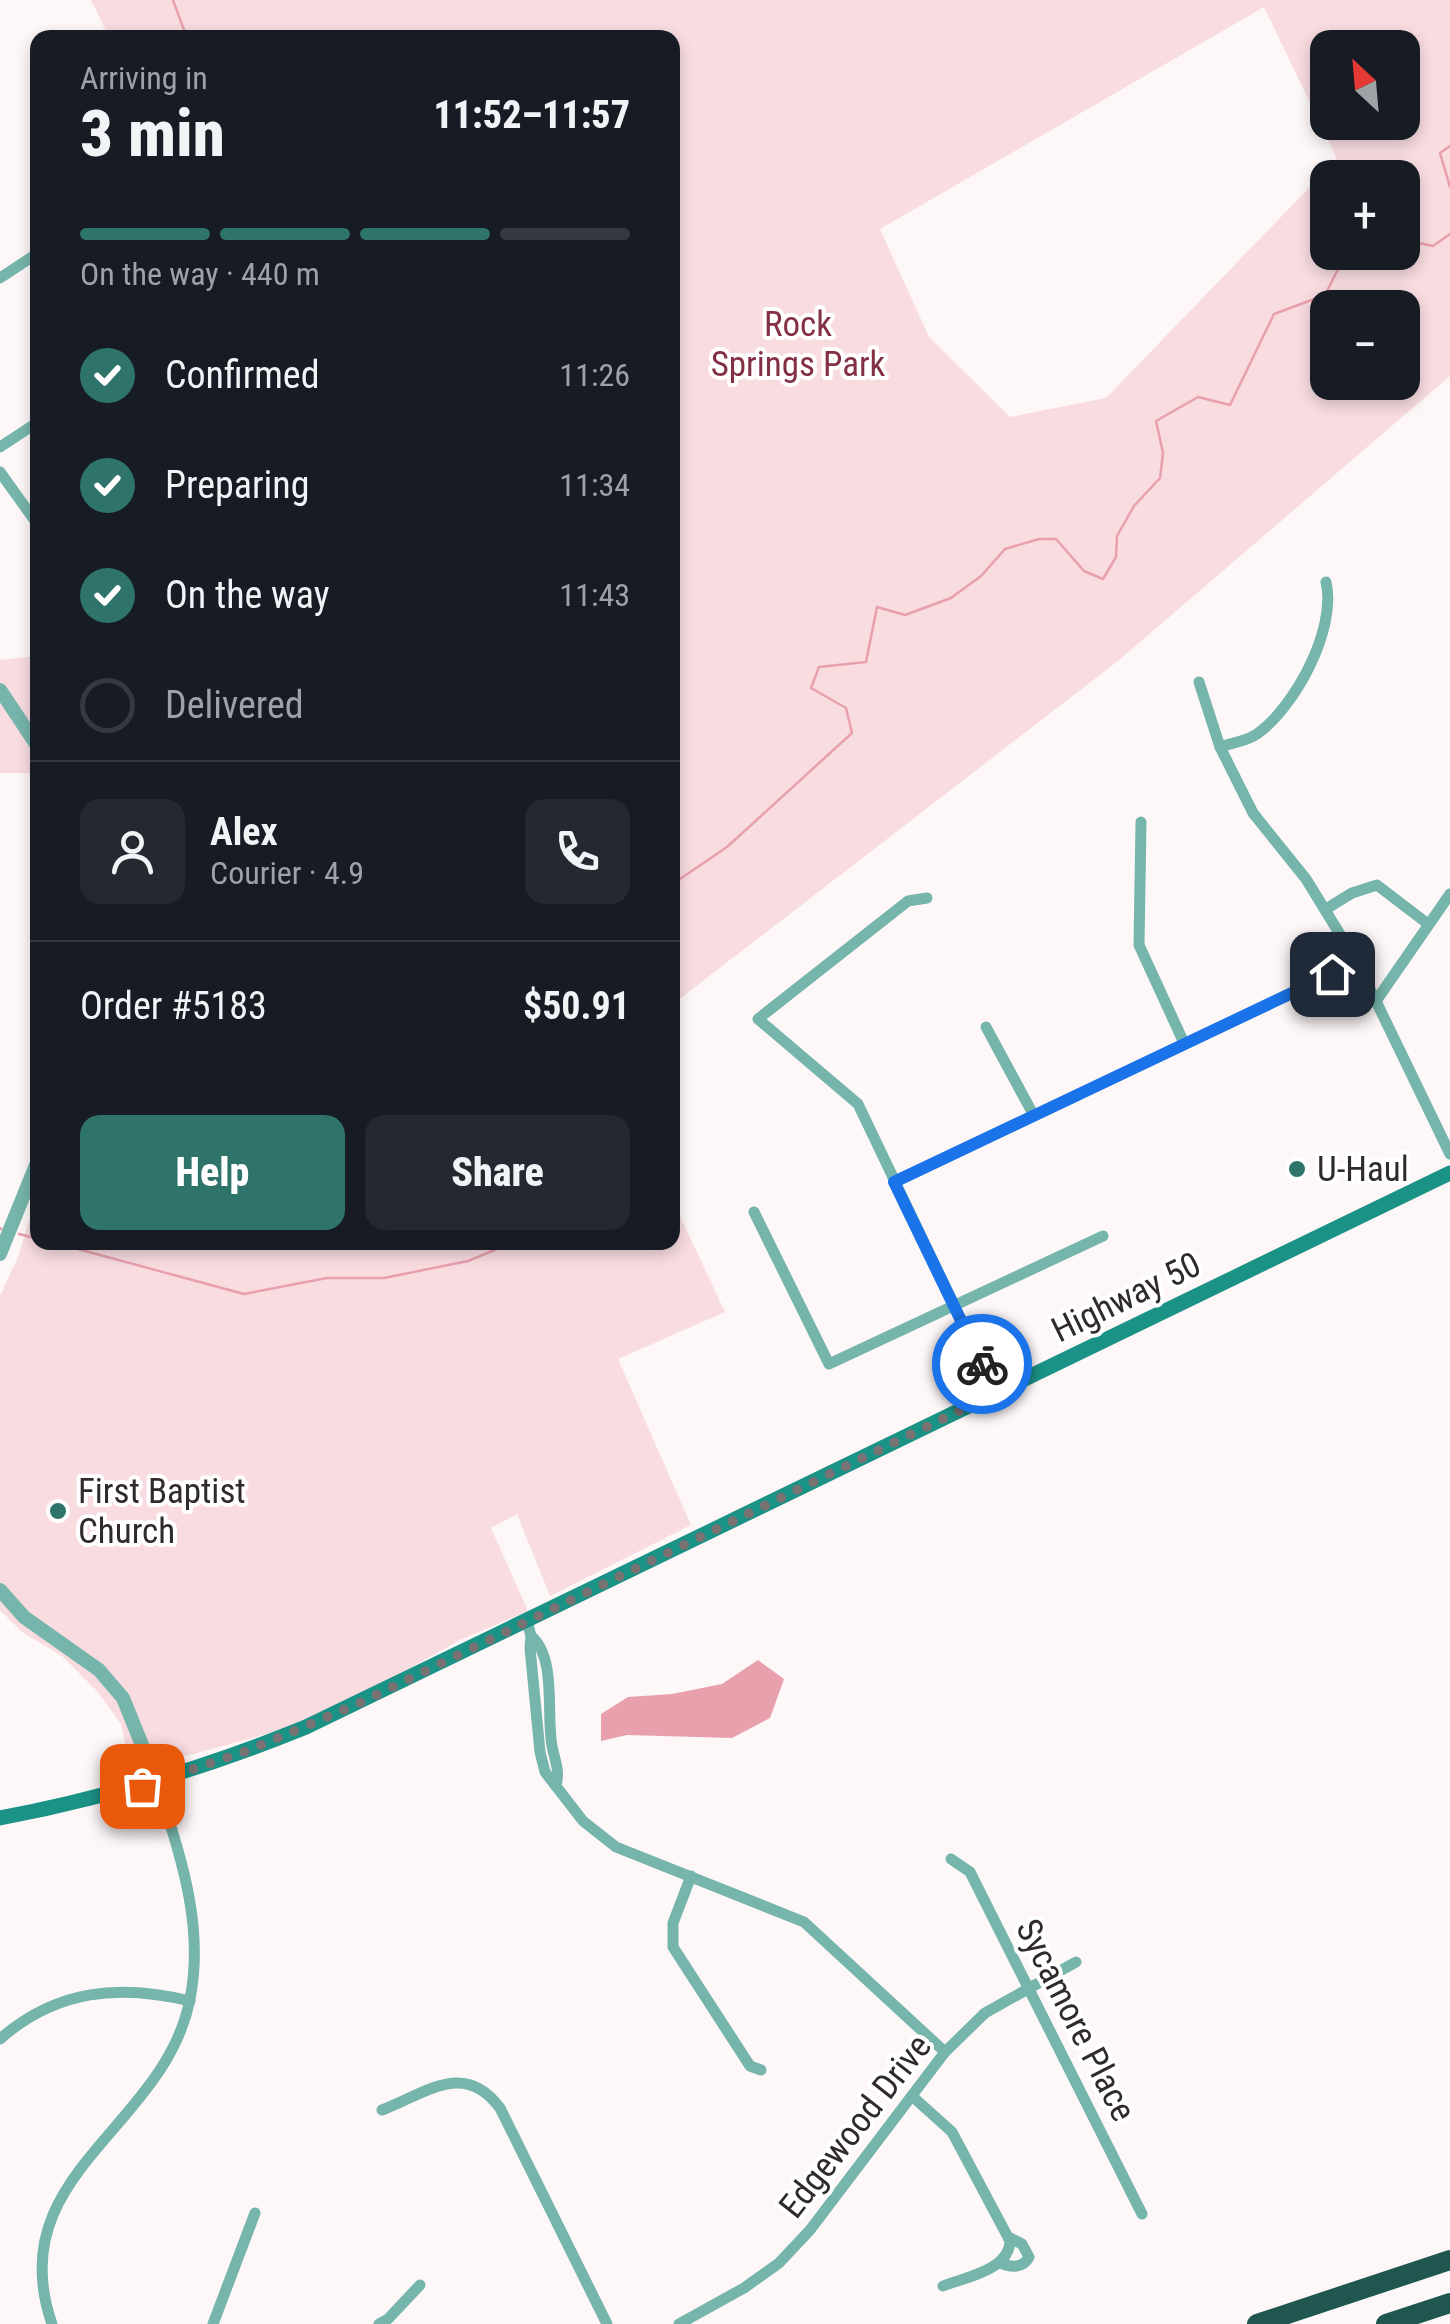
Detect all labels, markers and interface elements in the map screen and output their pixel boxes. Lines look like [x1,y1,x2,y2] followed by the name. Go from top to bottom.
[1310,30,1420,140] north arrow
[1310,30,1420,400] map controls
[80,59,208,97] text: Arriving in
[433,93,630,137] text: 11:52–11:57
[80,96,225,172] text: 3 min
[1310,160,1420,270] button: +
[80,255,320,293] text: On the way · 440 m
[1310,290,1420,400] button: −
[711,304,886,385] park label: Rock Springs Park
[80,348,135,403] icon: check
[165,353,320,397] text: Confirmed
[559,356,630,394] text: 11:26
[80,458,135,513] icon: check
[165,463,310,507] text: Preparing
[559,466,630,504] text: 11:34
[80,568,135,623] icon: check
[165,573,330,617] text: On the way
[559,576,630,614] text: 11:43
[165,683,304,727] text: Delivered
[80,799,185,904] button: person
[525,799,630,904] button: phone
[210,810,278,854] text: Alex
[210,854,364,892] text: Courier · 4.9
[1290,932,1375,1017] pin
[1305,947,1360,1002] icon: home
[80,984,267,1028] text: Order #5183
[523,984,630,1028] text: $50.91
[80,1115,345,1230] button: Help
[365,1115,630,1230] button: Share
[1317,1149,1409,1190] place label: U-Haul
[1286,1158,1308,1180] marker: U-Haul
[1045,1244,1207,1351] street label: Highway 50
[932,1314,1032,1414] courier
[955,1337,1010,1392] icon: bike
[78,1471,246,1552] place label: First Baptist Church
[47,1500,69,1522] marker: First Baptist Church
[100,1744,185,1829] pin
[115,1759,170,1814] icon: bag
[1007,1913,1144,2128] street label: Sycamore Place
[771,2027,940,2226] street label: Edgewood Drive

